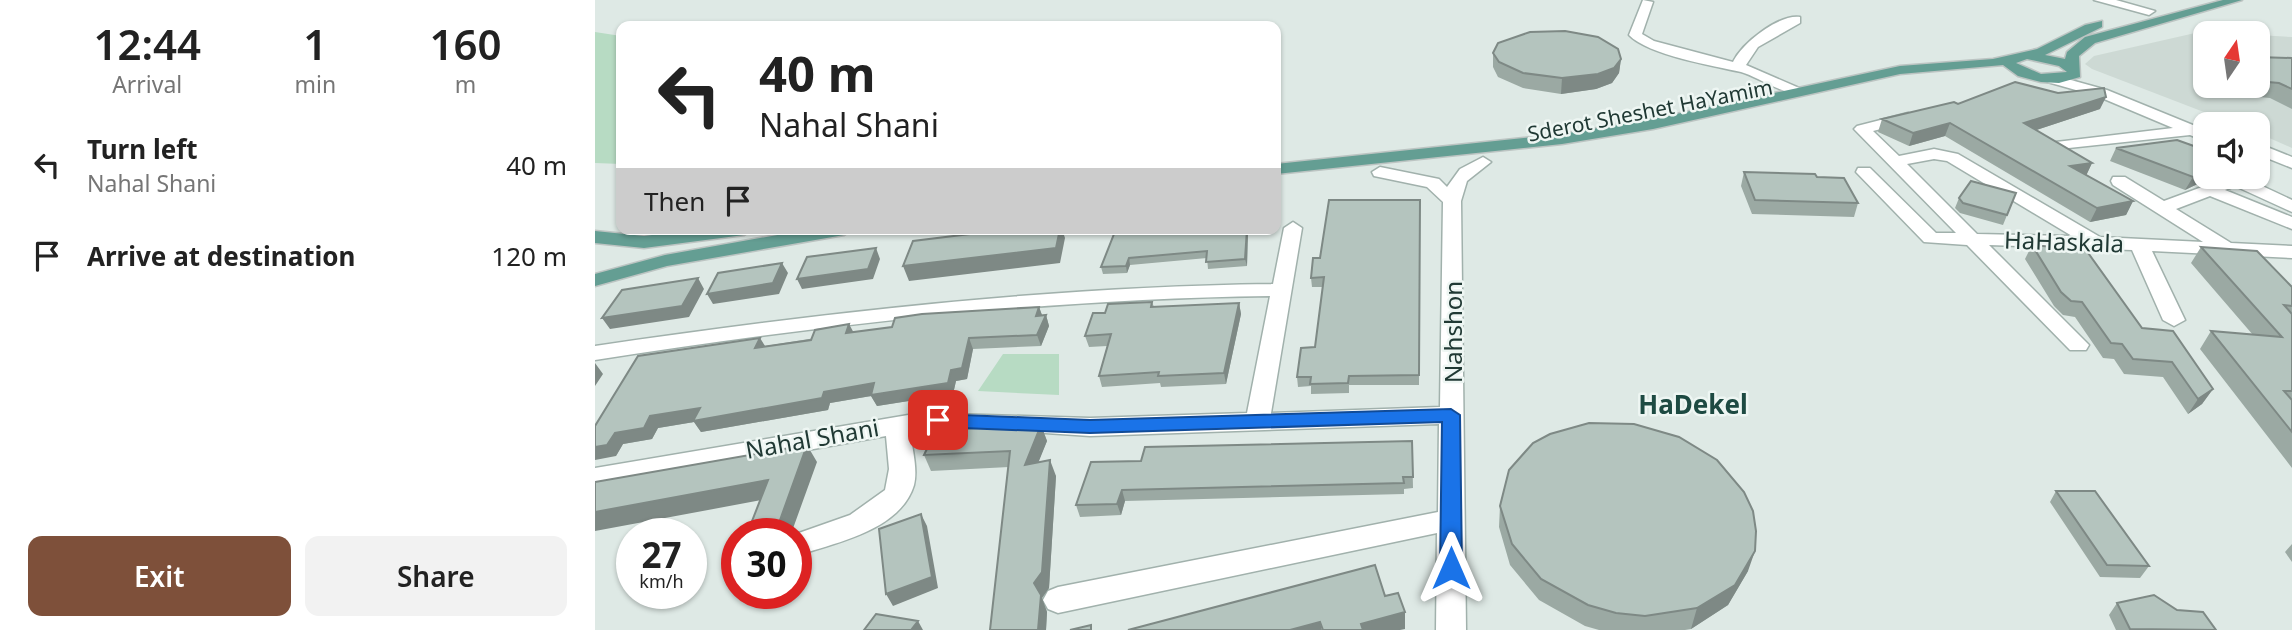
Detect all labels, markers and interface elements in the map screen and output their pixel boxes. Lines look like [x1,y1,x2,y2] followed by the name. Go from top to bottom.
[93,15,201,72] text: 12:44
[303,15,327,72] text: 1
[430,15,502,72] text: 160
[2193,21,2270,98] north arrow
[2193,21,2270,189] map controls
[759,40,876,106] text: 40 m
[644,49,735,140] icon: left
[112,68,182,100] text: Arrival
[294,68,336,100] text: min
[455,68,476,100] text: m
[1525,72,1775,148] street label: Sderot Sheshet HaYamim
[759,103,939,146] text: Nahal Shani
[2193,112,2270,189] button: sound
[87,131,198,167] text: Turn left
[28,146,66,184] icon: left
[506,147,567,183] text: 40 m
[87,167,216,199] text: Nahal Shani
[719,182,757,220] icon: arrive
[644,183,705,219] text: Then
[2003,222,2125,260] street label: HaHaskala
[28,237,66,275] icon: arrive
[87,238,356,274] text: Arrive at destination
[491,238,567,274] text: 120 m
[1436,281,1469,383] street label: Nahshon
[1638,386,1748,422] district label: HaDekel
[908,390,968,450] pin
[919,401,957,439] icon: arrive
[743,410,881,466] street label: Nahal Shani
[721,518,812,609] speed limit sign: 30
[641,531,682,578] text: 27
[1414,531,1488,605] position arrow
[28,536,291,616] button: Exit
[305,536,567,616] button: Share
[639,569,684,593] text: km/h

